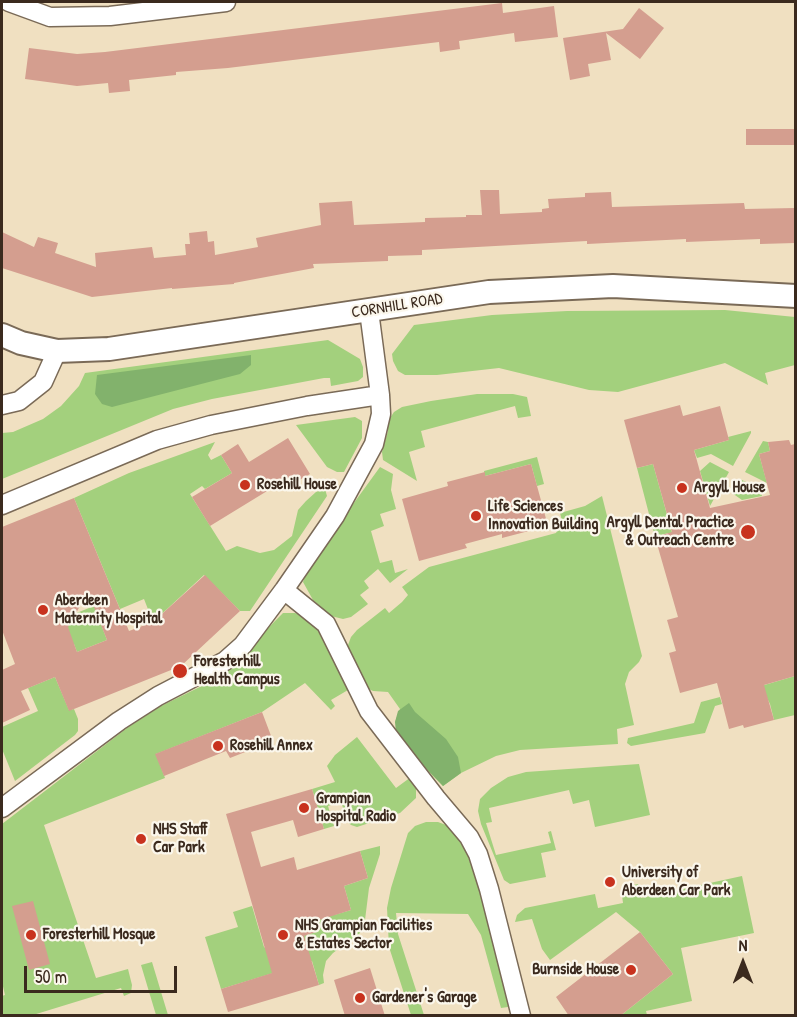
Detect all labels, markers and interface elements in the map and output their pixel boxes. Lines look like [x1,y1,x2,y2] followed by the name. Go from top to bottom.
[350,289,444,323] street label: CORNHILL ROAD
[257,475,337,495] place label: Rosehill House
[238,478,252,492] marker: Rosehill House
[694,478,765,498] place label: Argyll House
[675,481,689,495] marker: Argyll House
[488,497,598,535] place label: Life Sciences Innovation Building
[469,509,483,523] marker: Life Sciences Innovation Building
[607,513,734,551] place label: Argyll Dental Practice & Outreach Centre
[739,523,757,541] marker: Argyll Dental Practice & Outreach Centre
[55,591,162,629] place label: Aberdeen Maternity Hospital
[36,603,50,617] marker: Aberdeen Maternity Hospital
[194,652,280,690] place label: Foresterhill Health Campus
[171,662,189,680] marker: Foresterhill Health Campus
[230,736,313,756] place label: Rosehill Annex
[211,739,225,753] marker: Rosehill Annex
[316,789,396,827] place label: Grampian Hospital Radio
[297,801,311,815] marker: Grampian Hospital Radio
[153,820,208,858] place label: NHS Staff Car Park
[134,832,148,846] marker: NHS Staff Car Park
[622,863,730,901] place label: University of Aberdeen Car Park
[603,875,617,889] marker: University of Aberdeen Car Park
[295,916,432,954] place label: NHS Grampian Facilities & Estates Sector
[43,925,155,945] place label: Foresterhill Mosque
[24,928,38,942] marker: Foresterhill Mosque
[276,928,290,942] marker: NHS Grampian Facilities & Estates Sector
[713,933,773,993] north arrow
[739,934,747,956] text: N
[27,954,180,992] scale bar
[532,960,619,980] place label: Burnside House
[624,963,638,977] marker: Burnside House
[35,964,67,989] text: 50 m
[372,988,477,1008] place label: Gardener's Garage
[353,991,367,1005] marker: Gardener's Garage

